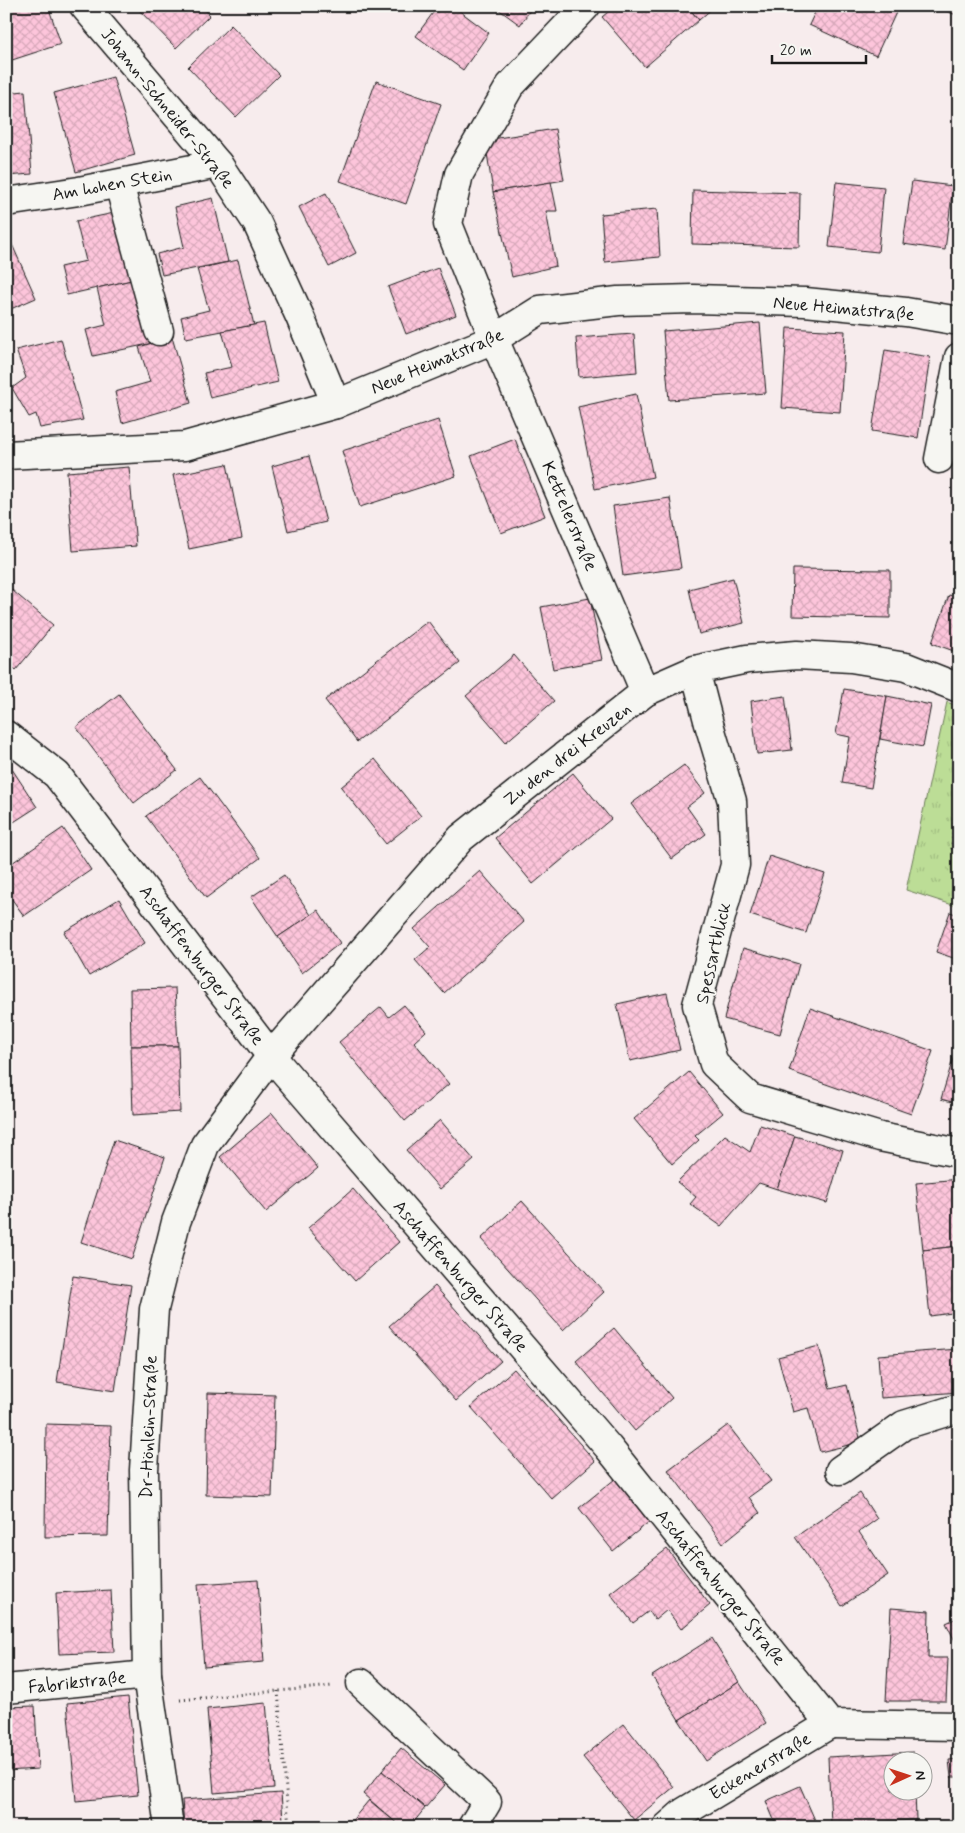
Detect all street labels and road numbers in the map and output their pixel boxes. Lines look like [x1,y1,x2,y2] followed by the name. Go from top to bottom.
[95,23,240,194] street label: Johann-Schneider-Straße
[50,163,174,207] street label: Am hohen Stein
[772,291,916,327] street label: Neue Heimatstraße
[367,323,507,401] street label: Neue Heimatstraße
[535,458,603,575] street label: Kettelerstraße
[499,697,637,812] street label: Zu den drei Kreuzen
[132,881,269,1051] street label: Aschaffenburger Straße
[691,900,737,1006] street label: Spessartblick
[387,1195,533,1359] street label: Aschaffenburger Straße
[135,1355,164,1499] street label: Dr-Hönlein-Straße
[649,1504,791,1672] street label: Aschaffenburger Straße
[27,1666,127,1700] street label: Fabrikstraße
[705,1727,816,1807] street label: Eckenerstraße

